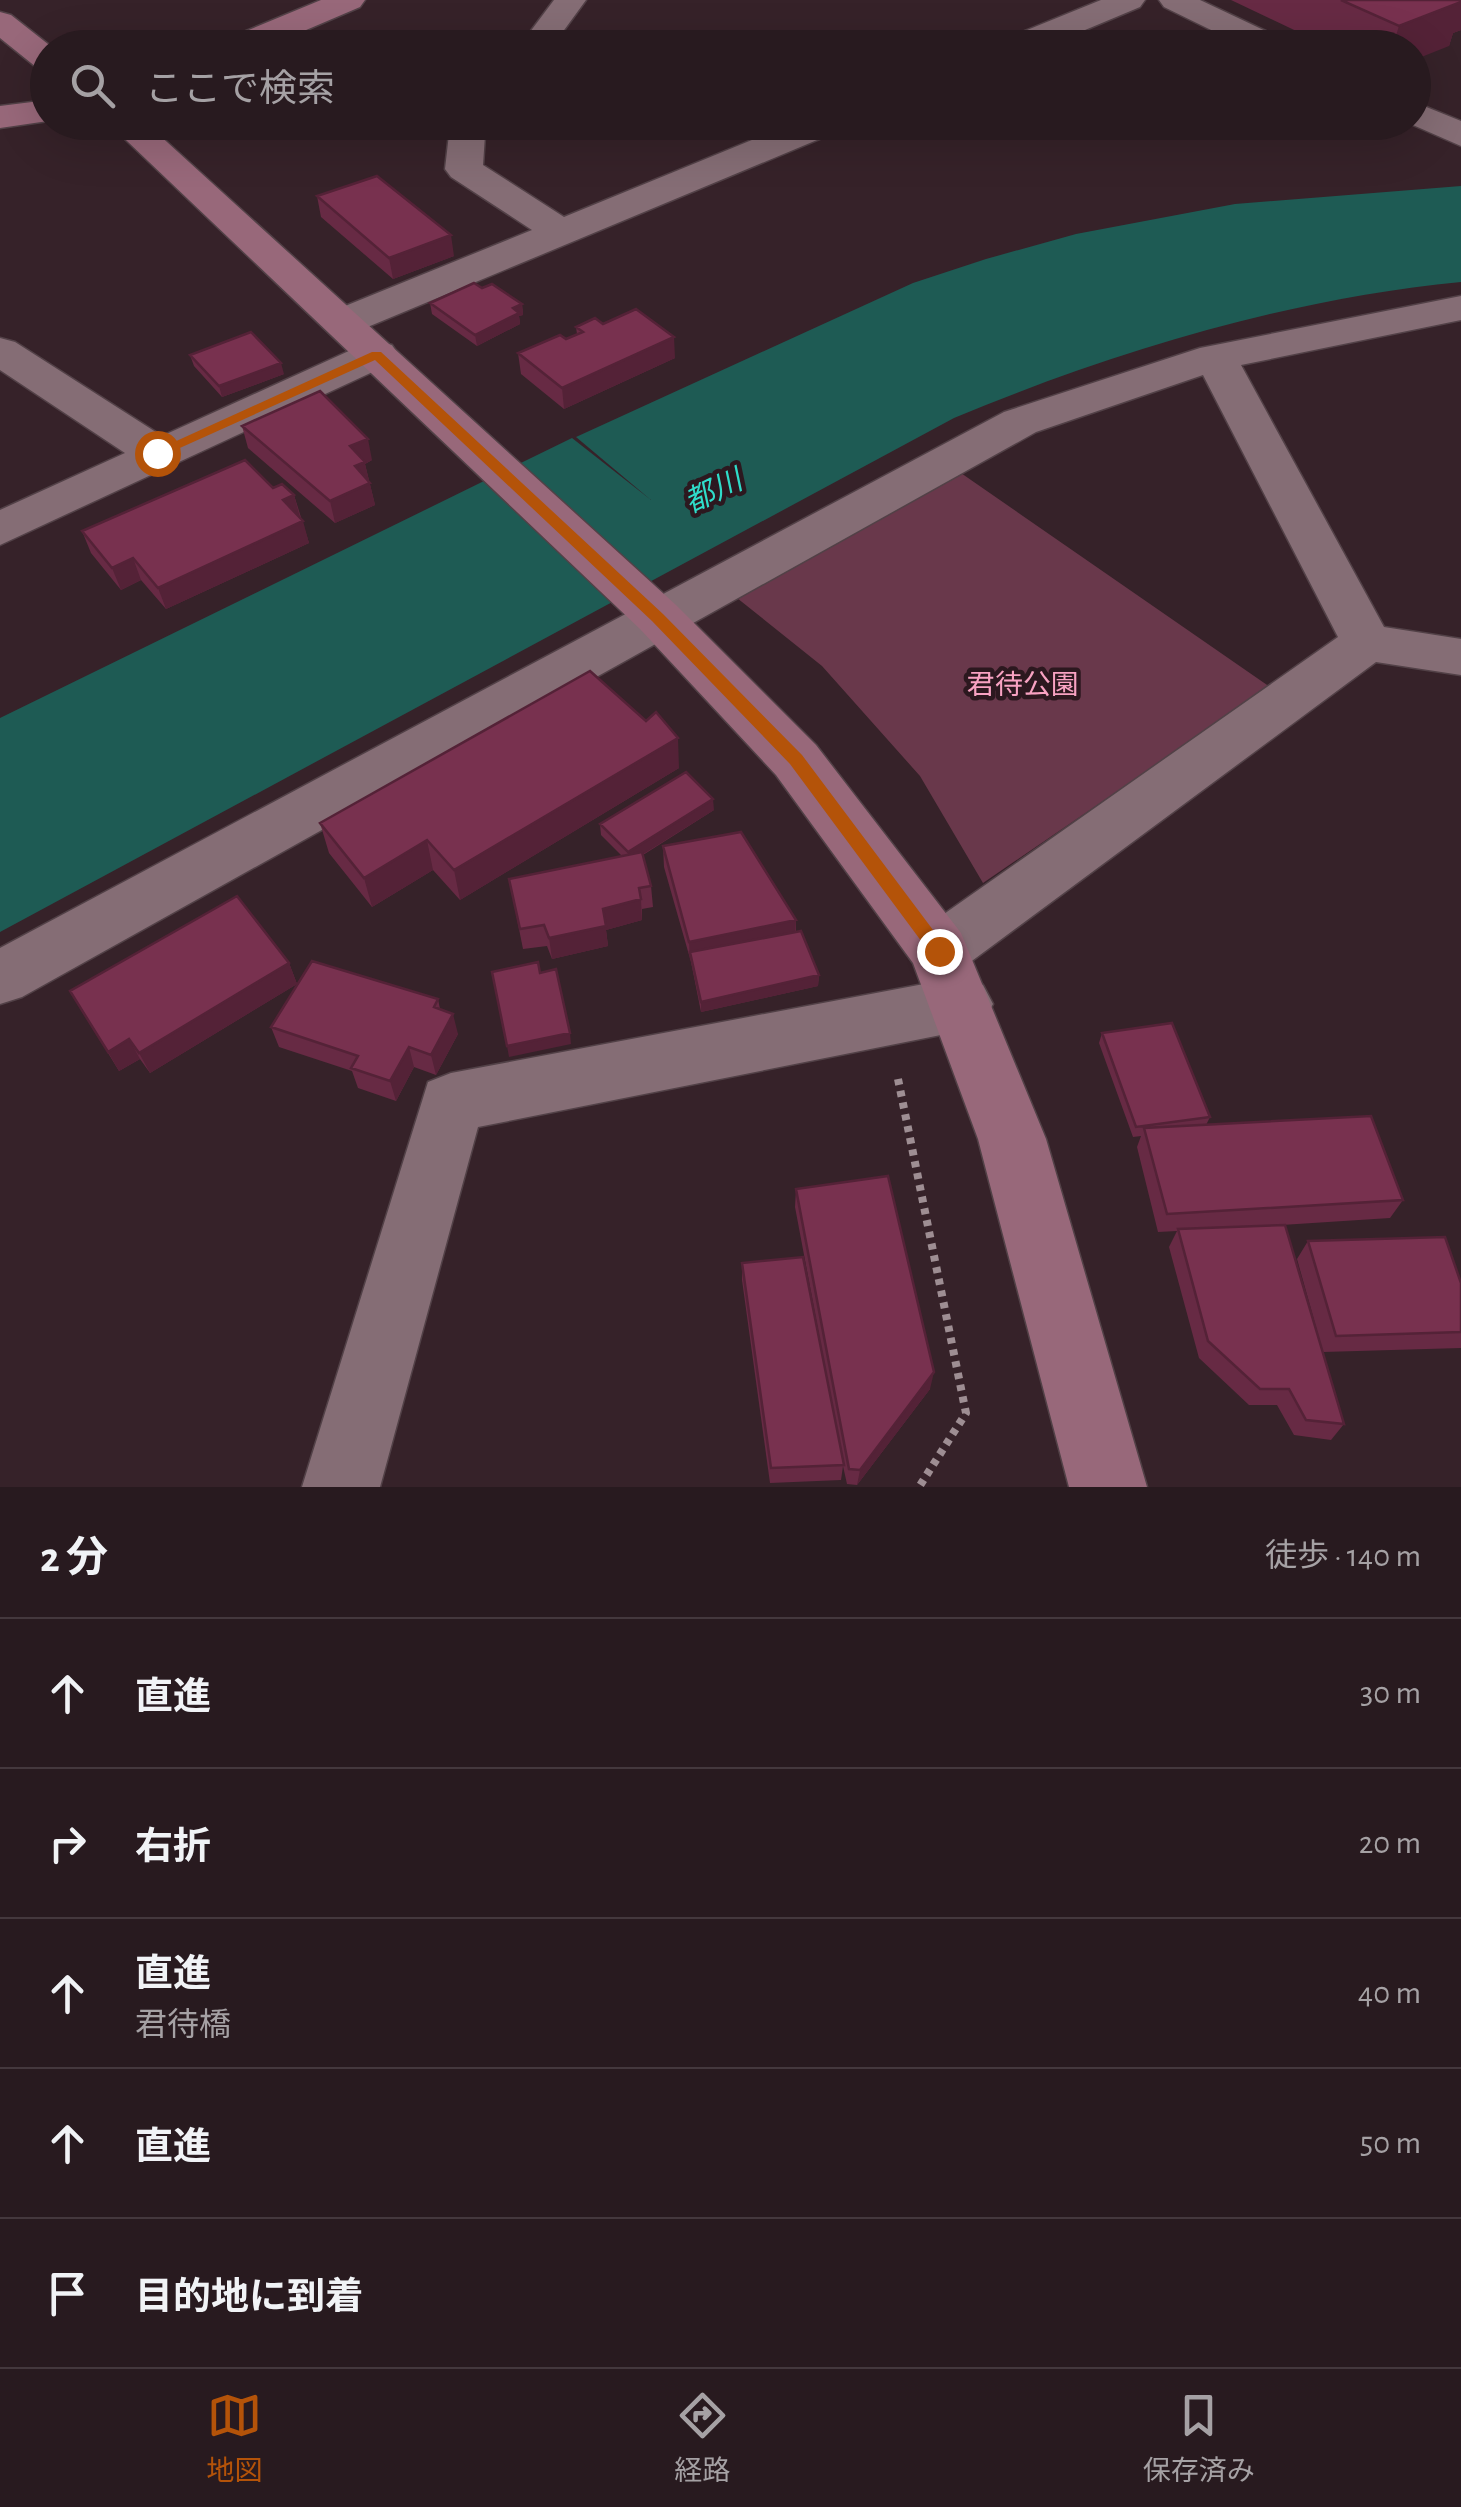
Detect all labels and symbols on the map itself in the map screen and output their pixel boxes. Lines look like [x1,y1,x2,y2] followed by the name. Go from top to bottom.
[135,431,181,477] route start
[679,463,750,519] water label: 都川
[967,670,1079,700] park label: 君待公園
[917,929,963,975] route end

